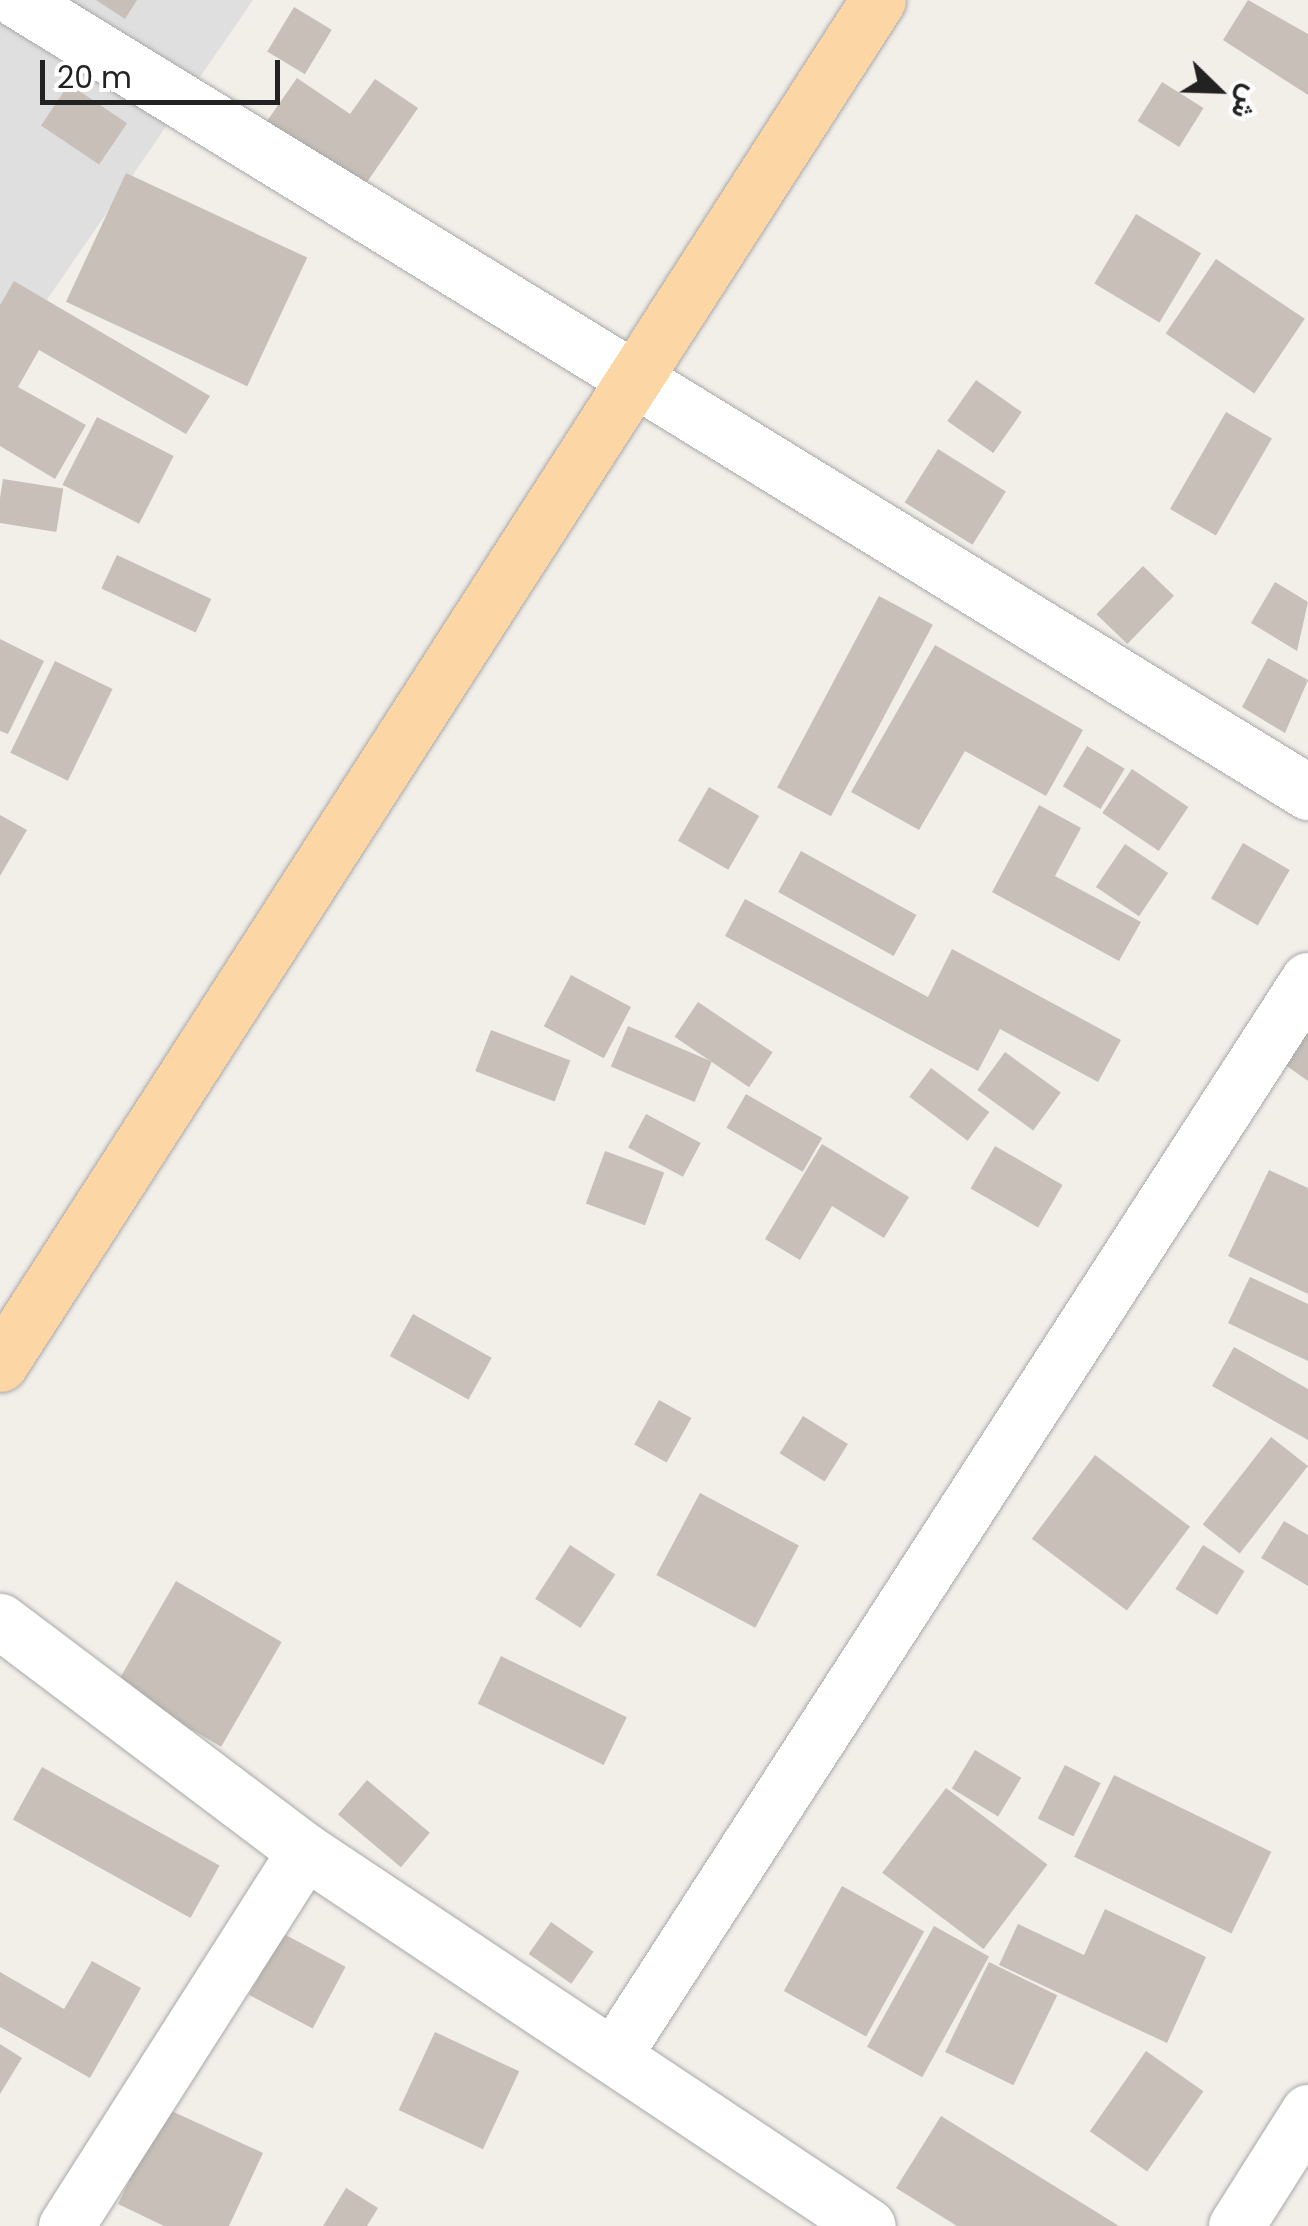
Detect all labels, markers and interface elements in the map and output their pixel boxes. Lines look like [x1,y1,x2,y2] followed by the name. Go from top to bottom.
[45,40,285,102] scale bar
[1168,40,1268,140] north arrow
[57,56,132,99] text: 20 m
[1222,79,1271,125] text: ش

